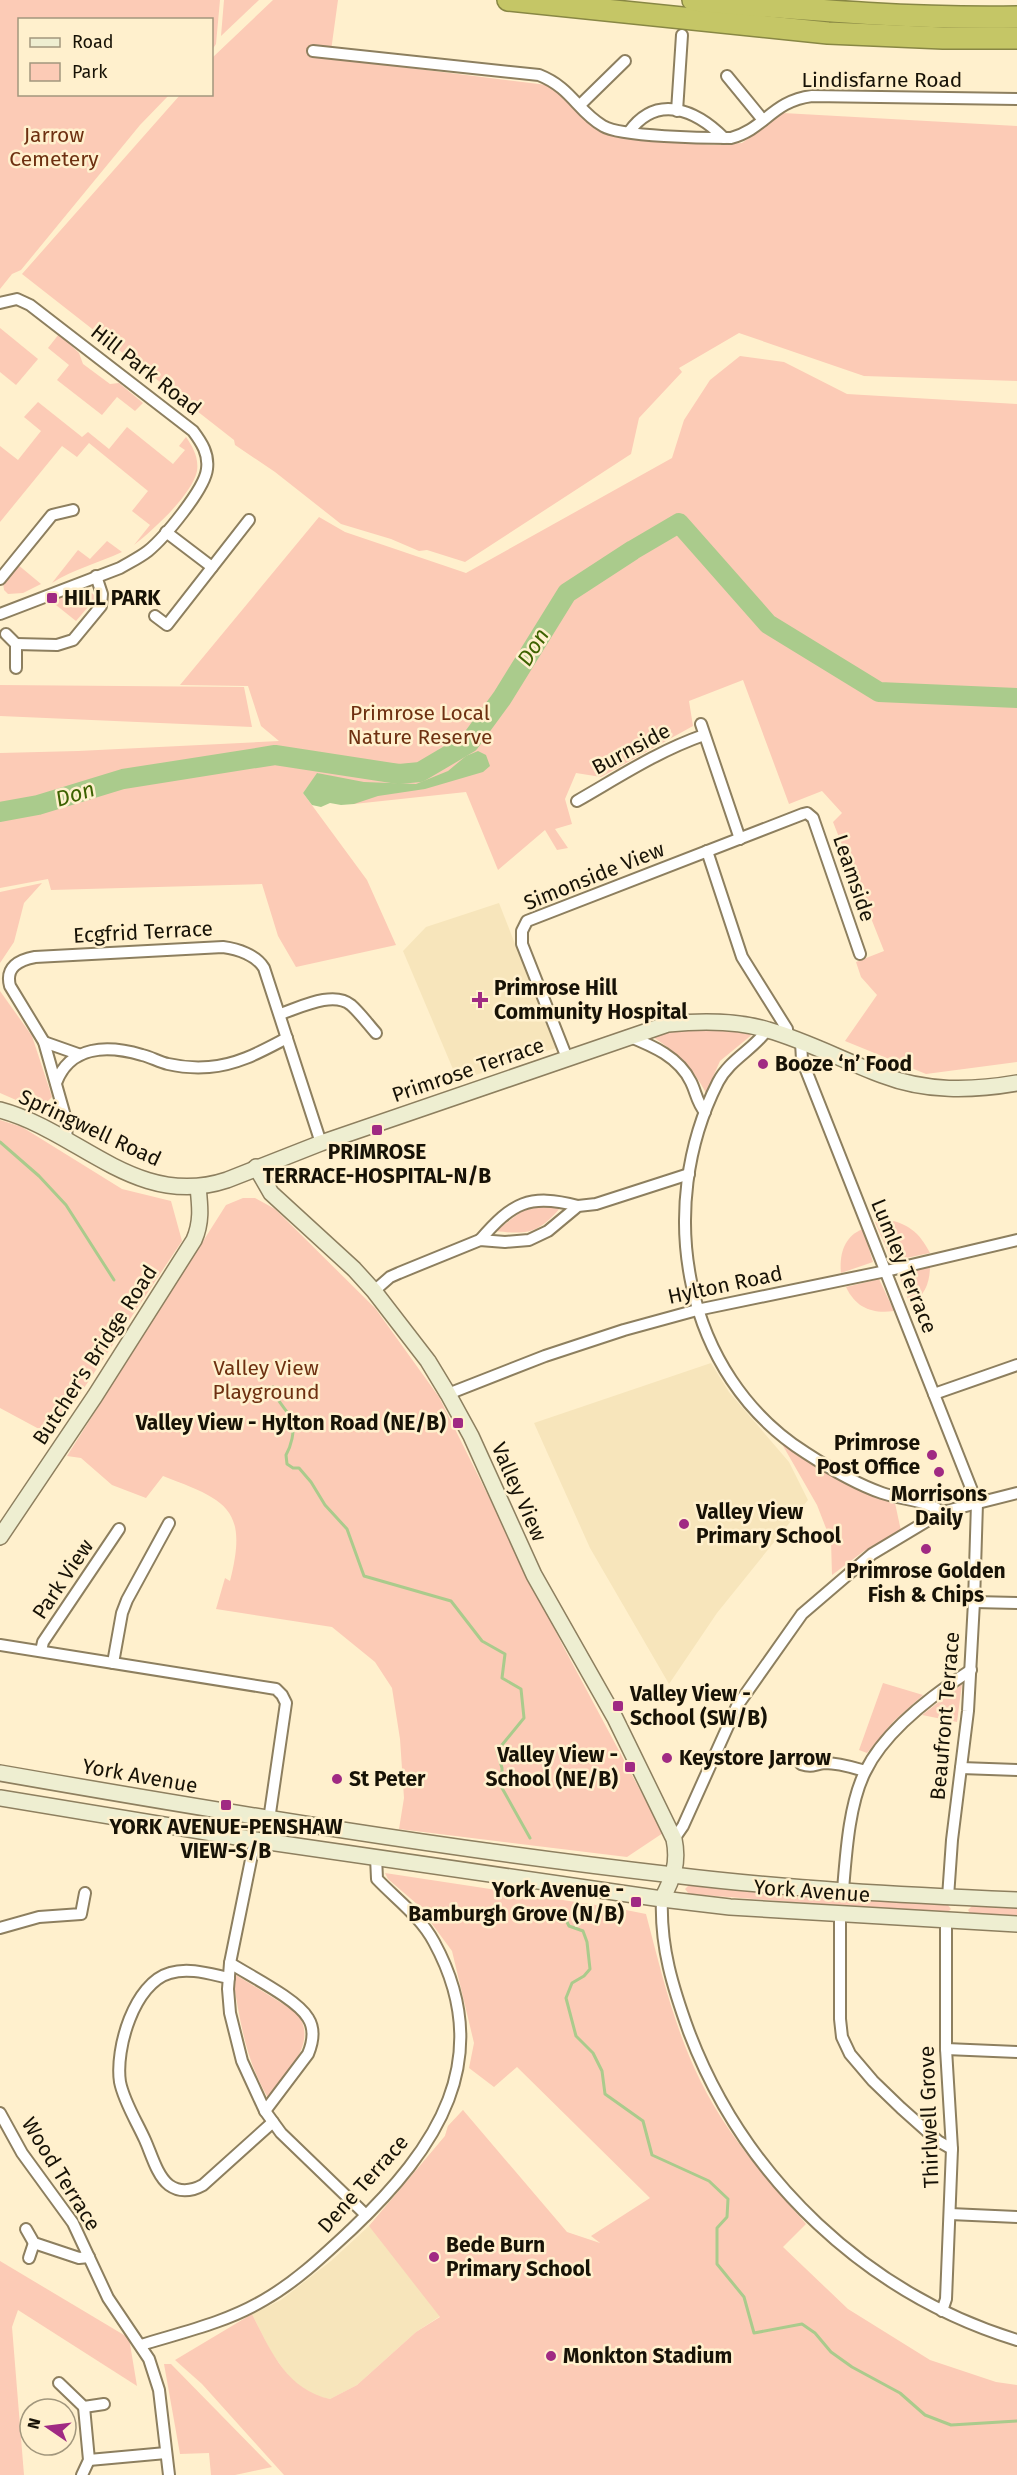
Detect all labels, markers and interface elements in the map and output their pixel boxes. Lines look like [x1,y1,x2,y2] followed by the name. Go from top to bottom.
[18,18,213,96] legend
[72,31,114,53] text: Road
[72,61,108,83] text: Park
[802,67,962,93] street label: Lindisfarne Road
[9,122,99,172] park label: Jarrow Cemetery
[85,319,207,421] street label: Hill Park Road
[64,585,161,611] place label: HILL PARK
[45,591,59,605] marker: HILL PARK
[511,623,555,671] water label: Don
[348,700,492,750] park label: Primrose Local Nature Reserve
[587,718,675,780] street label: Burnside
[52,775,98,813] water label: Don
[827,831,881,925] street label: Leamside
[520,836,668,916] street label: Simonside View
[72,915,214,949] street label: Ecgfrid Terrace
[494,975,688,1025] place label: Primrose Hill Community Hospital
[471,991,489,1009] marker: Primrose Hill Community Hospital
[388,1032,548,1108] street label: Primrose Terrace
[775,1051,912,1077] place label: Booze ‘n’ Food
[756,1057,770,1071] marker: Booze ‘n’ Food
[15,1084,165,1172] street label: Springwell Road
[370,1123,384,1137] marker: PRIMROSE TERRACE-HOSPITAL-N/B
[263,1139,491,1189] place label: PRIMROSE TERRACE-HOSPITAL-N/B
[865,1195,943,1337] street label: Lumley Terrace
[27,1260,163,1450] street label: Butcher's Bridge Road
[665,1260,785,1310] street label: Hylton Road
[212,1355,320,1405] park label: Valley View Playground
[135,1410,446,1436] place label: Valley View - Hylton Road (NE/B)
[451,1416,465,1430] marker: Valley View - Hylton Road (NE/B)
[817,1430,920,1480] place label: Primrose Post Office
[486,1438,552,1546] street label: Valley View
[925,1448,939,1462] marker: Primrose Post Office
[932,1465,946,1479] marker: Morrisons Daily
[891,1481,987,1531] place label: Morrisons Daily
[695,1499,842,1549] place label: Valley View Primary School
[677,1517,691,1531] marker: Valley View Primary School
[27,1534,99,1624] street label: Park View
[919,1542,933,1556] marker: Primrose Golden Fish & Chips
[846,1558,1006,1608] place label: Primrose Golden Fish & Chips
[925,1631,965,1801] street label: Beaufront Terrace
[629,1681,767,1731] place label: Valley View - School (SW/B)
[611,1699,625,1713] marker: Valley View - School (SW/B)
[486,1742,618,1792] place label: Valley View - School (NE/B)
[679,1745,831,1771] place label: Keystore Jarrow
[660,1751,674,1765] marker: Keystore Jarrow
[80,1753,200,1799] street label: York Avenue
[623,1760,637,1774] marker: Valley View - School (NE/B)
[349,1766,426,1792] place label: St Peter
[330,1772,344,1786] marker: St Peter
[219,1798,233,1812] marker: YORK AVENUE-PENSHAW VIEW-S/B
[109,1814,343,1864] place label: YORK AVENUE-PENSHAW VIEW-S/B
[753,1874,871,1908] street label: York Avenue
[408,1877,624,1927] place label: York Avenue - Bamburgh Grove (N/B)
[629,1895,643,1909] marker: York Avenue - Bamburgh Grove (N/B)
[914,2045,944,2189] street label: Thirlwell Grove
[16,2112,106,2236] street label: Wood Terrace
[312,2129,414,2239] street label: Dene Terrace
[446,2232,592,2282] place label: Bede Burn Primary School
[427,2250,441,2264] marker: Bede Burn Primary School
[563,2343,732,2369] place label: Monkton Stadium
[544,2349,558,2363] marker: Monkton Stadium
[18,2397,78,2457] north arrow
[23,2416,44,2431] text: N

